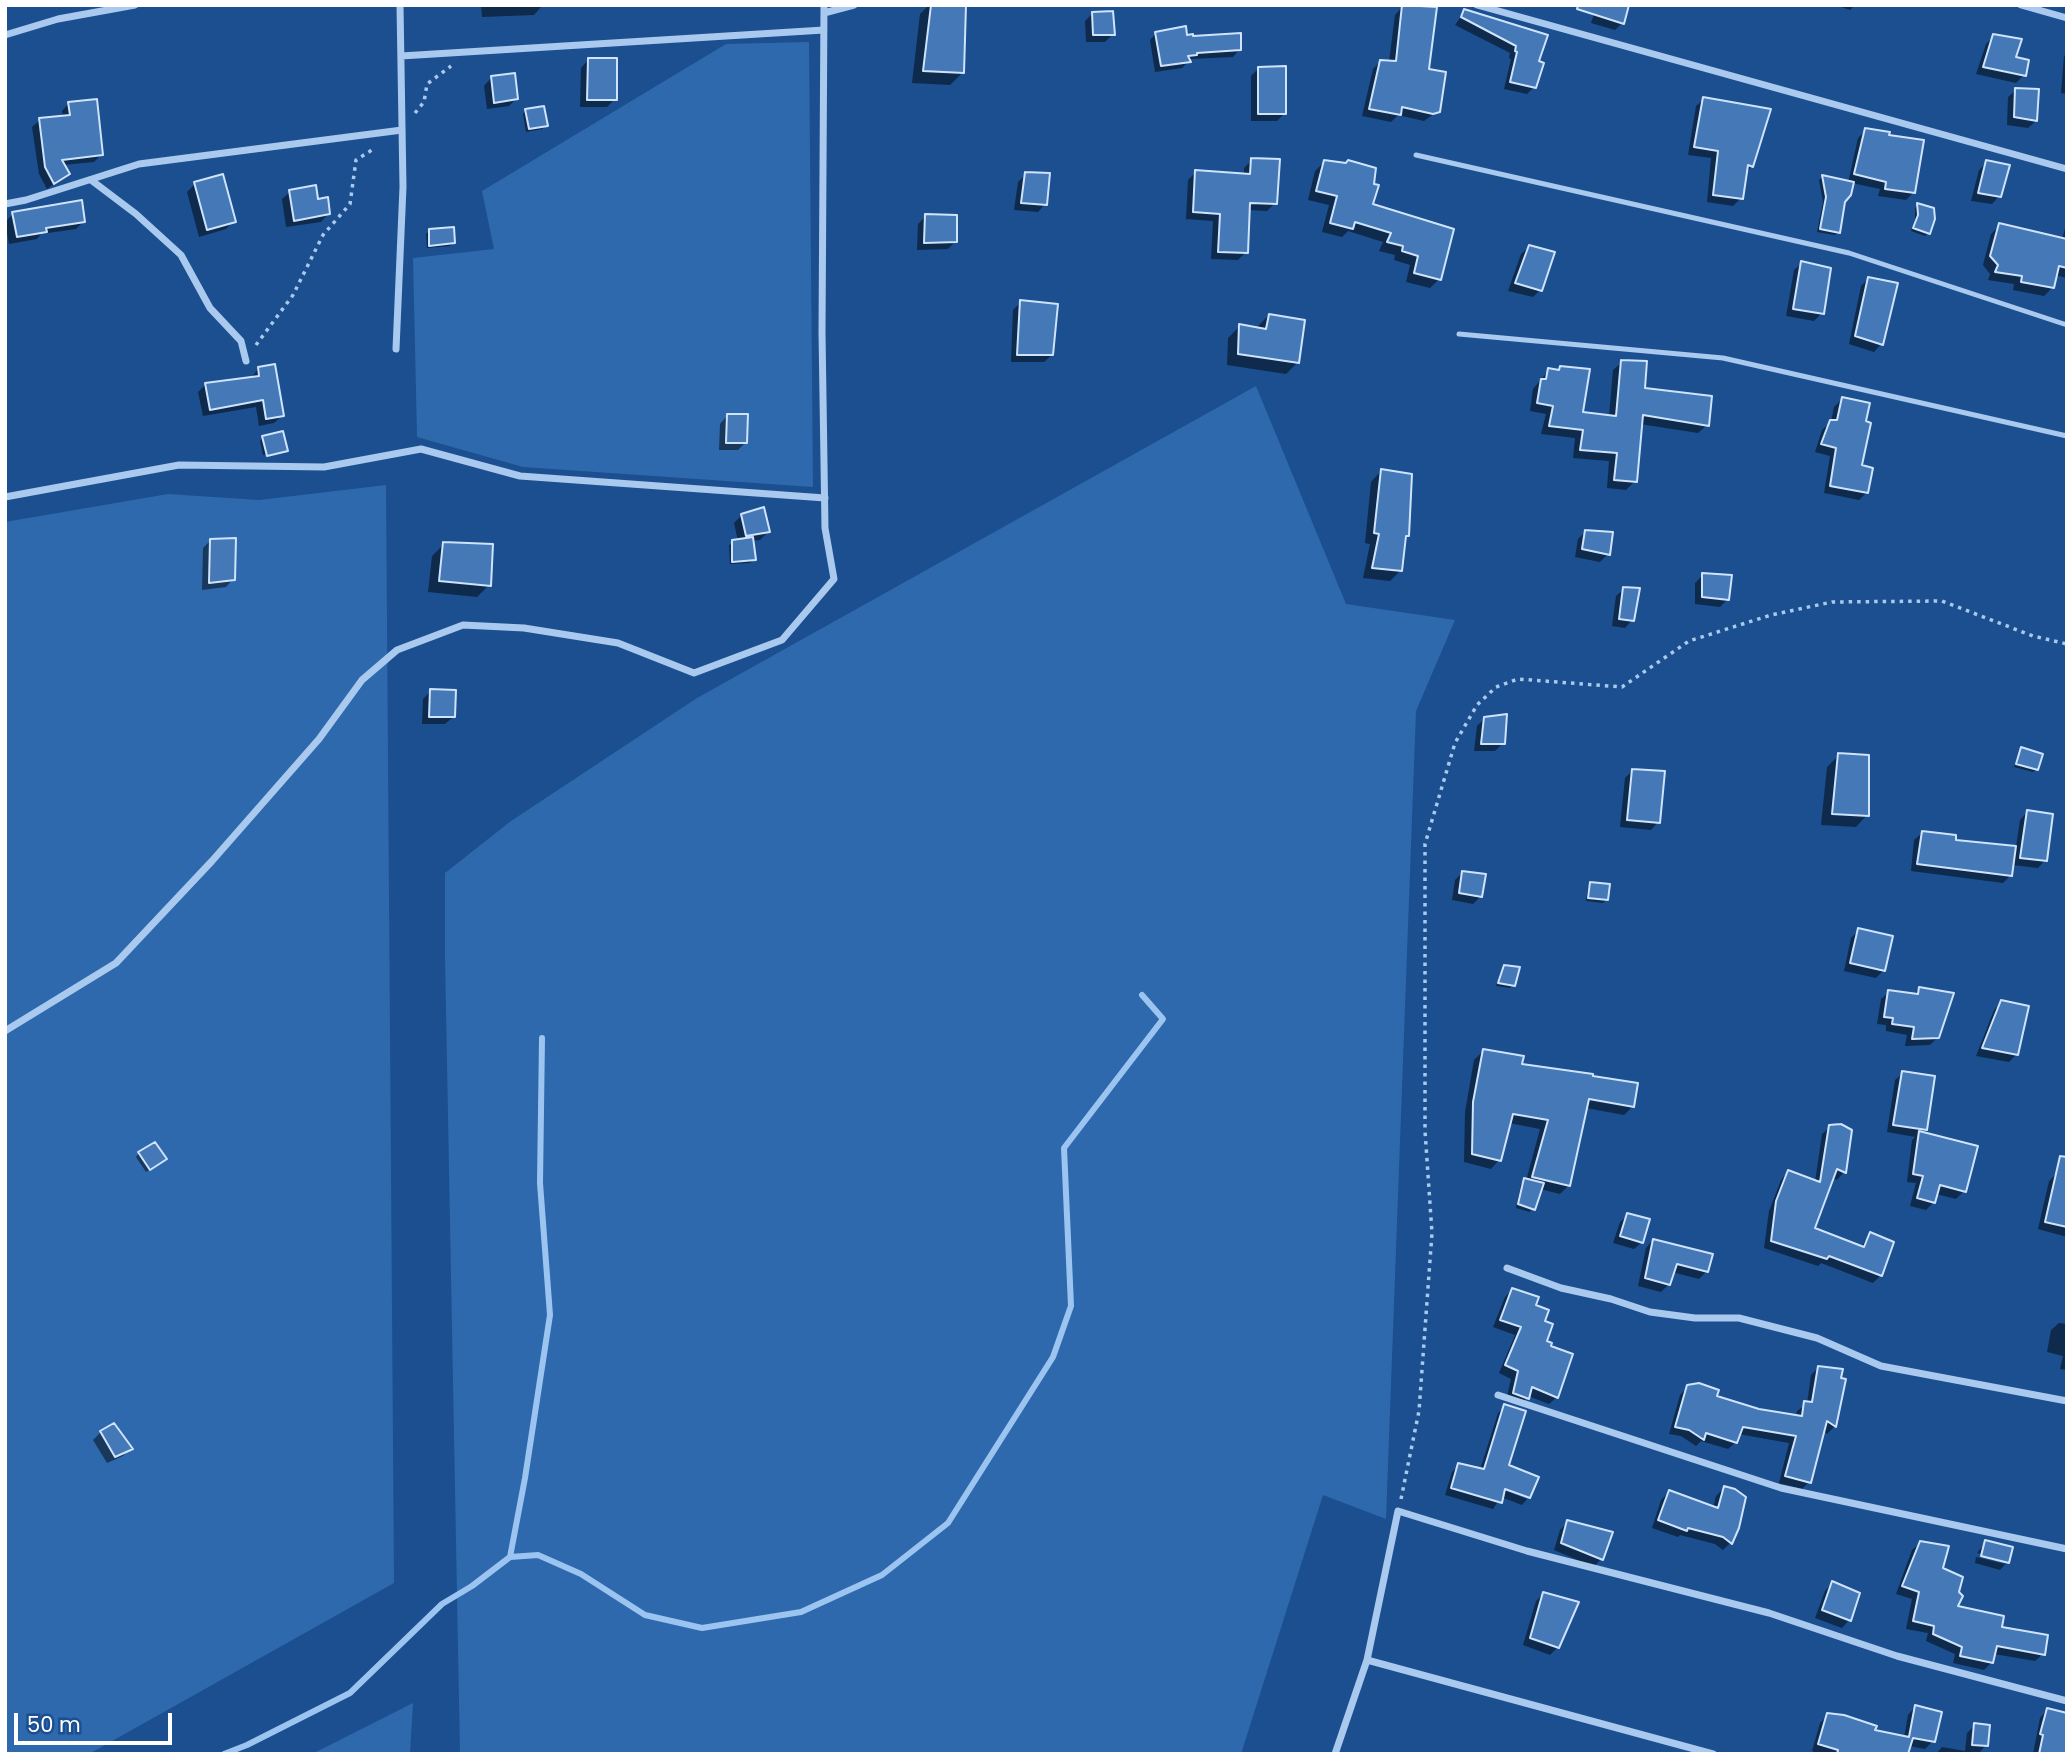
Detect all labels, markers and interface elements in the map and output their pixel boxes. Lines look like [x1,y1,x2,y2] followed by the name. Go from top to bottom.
[18,1700,175,1744] scale bar
[27,1710,81,1739] text: 50 m

